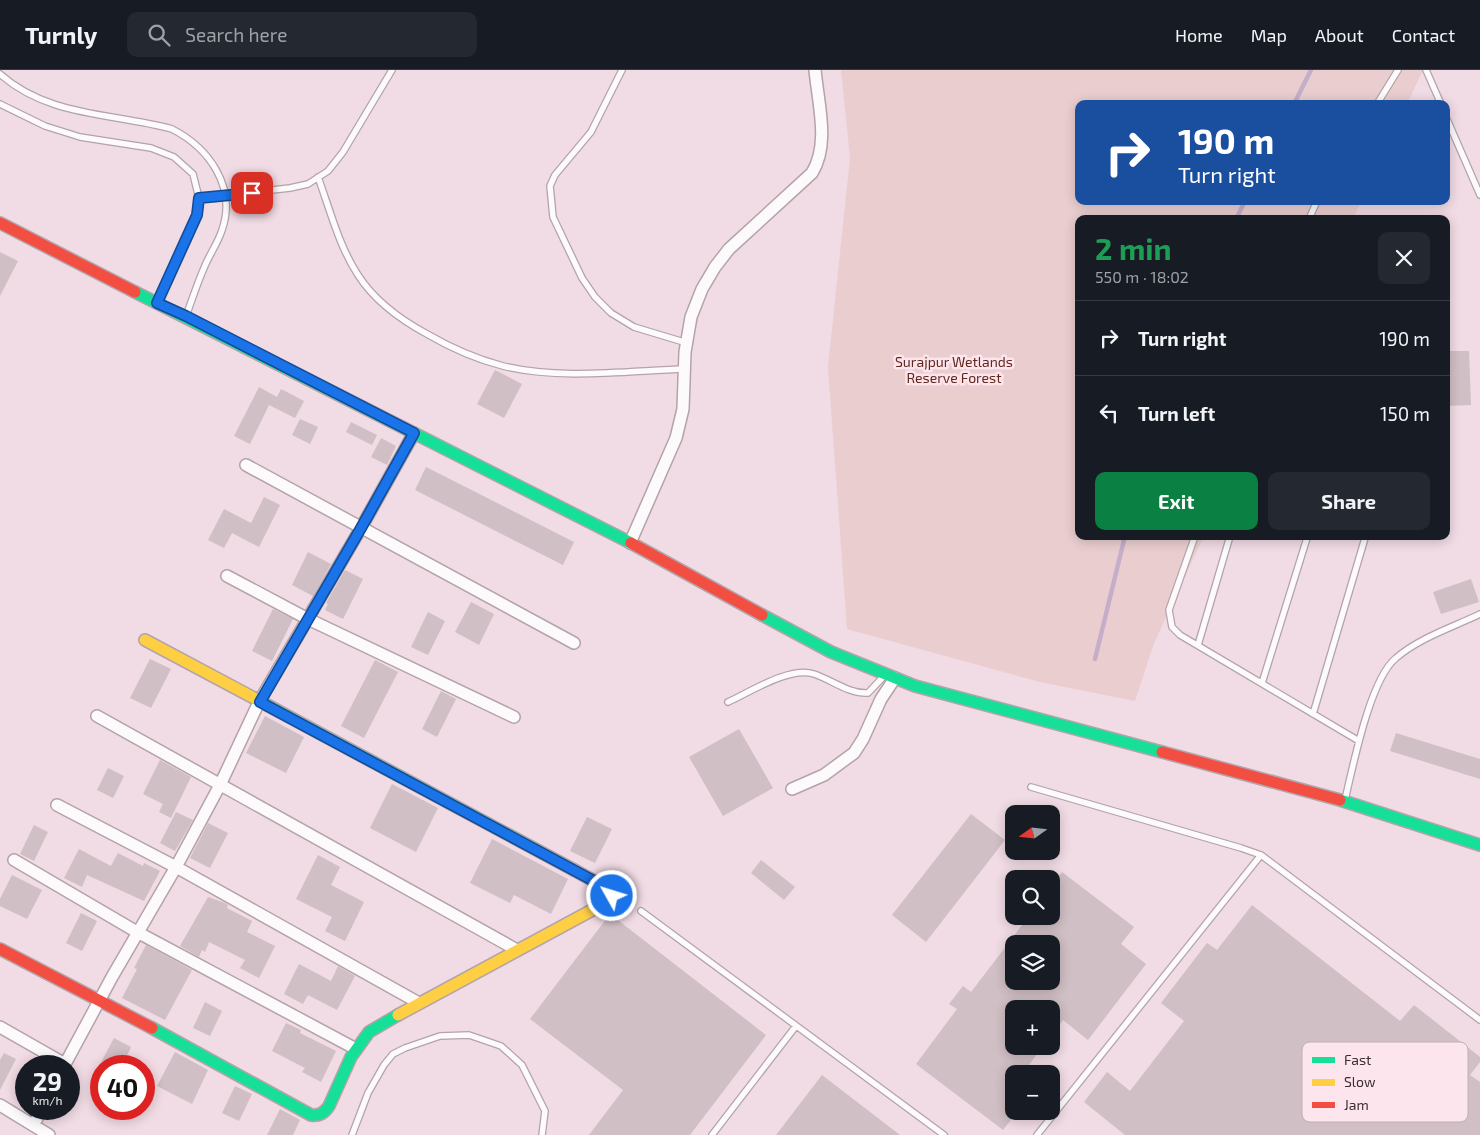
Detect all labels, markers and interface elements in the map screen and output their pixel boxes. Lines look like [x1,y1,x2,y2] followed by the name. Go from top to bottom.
[127,12,477,57] search box
[25,20,97,49] text: Turnly
[145,21,173,49] icon: search
[185,23,287,46] text: Search here
[1175,24,1223,46] text: Home
[1251,24,1287,46] text: Map
[1315,24,1364,46] text: About
[1392,24,1455,46] text: Contact
[1178,119,1274,161] text: 190 m
[1095,120,1160,185] icon: right
[1178,161,1276,187] text: Turn right
[231,172,273,214] pin
[238,179,266,207] icon: arrive
[1095,230,1172,266] text: 2 min
[1378,232,1430,284] button: close
[1095,267,1189,286] text: 550 m · 18:02
[1095,324,1123,352] icon: right
[1138,327,1226,350] text: Turn right
[1379,327,1430,350] text: 190 m
[895,353,1013,386] park label: Surajpur Wetlands Reserve Forest
[1095,399,1123,427] icon: left
[1138,402,1215,425] text: Turn left
[1380,402,1430,425] text: 150 m
[1095,472,1258,530] button: Exit
[1268,472,1430,530] button: Share
[1005,805,1060,860] north arrow
[1005,805,1060,1120] map controls
[585,869,637,921] position arrow
[1005,870,1060,925] button: search
[1005,935,1060,990] button: layers
[1005,1000,1060,1055] button: +
[1302,1042,1468,1122] legend
[1344,1051,1371,1068] text: Fast
[90,1055,155,1120] speed limit sign: 40
[1005,1065,1060,1120] button: −
[33,1066,62,1096] text: 29
[1344,1073,1376,1090] text: Slow
[33,1093,62,1107] text: km/h
[1344,1096,1369,1113] text: Jam

